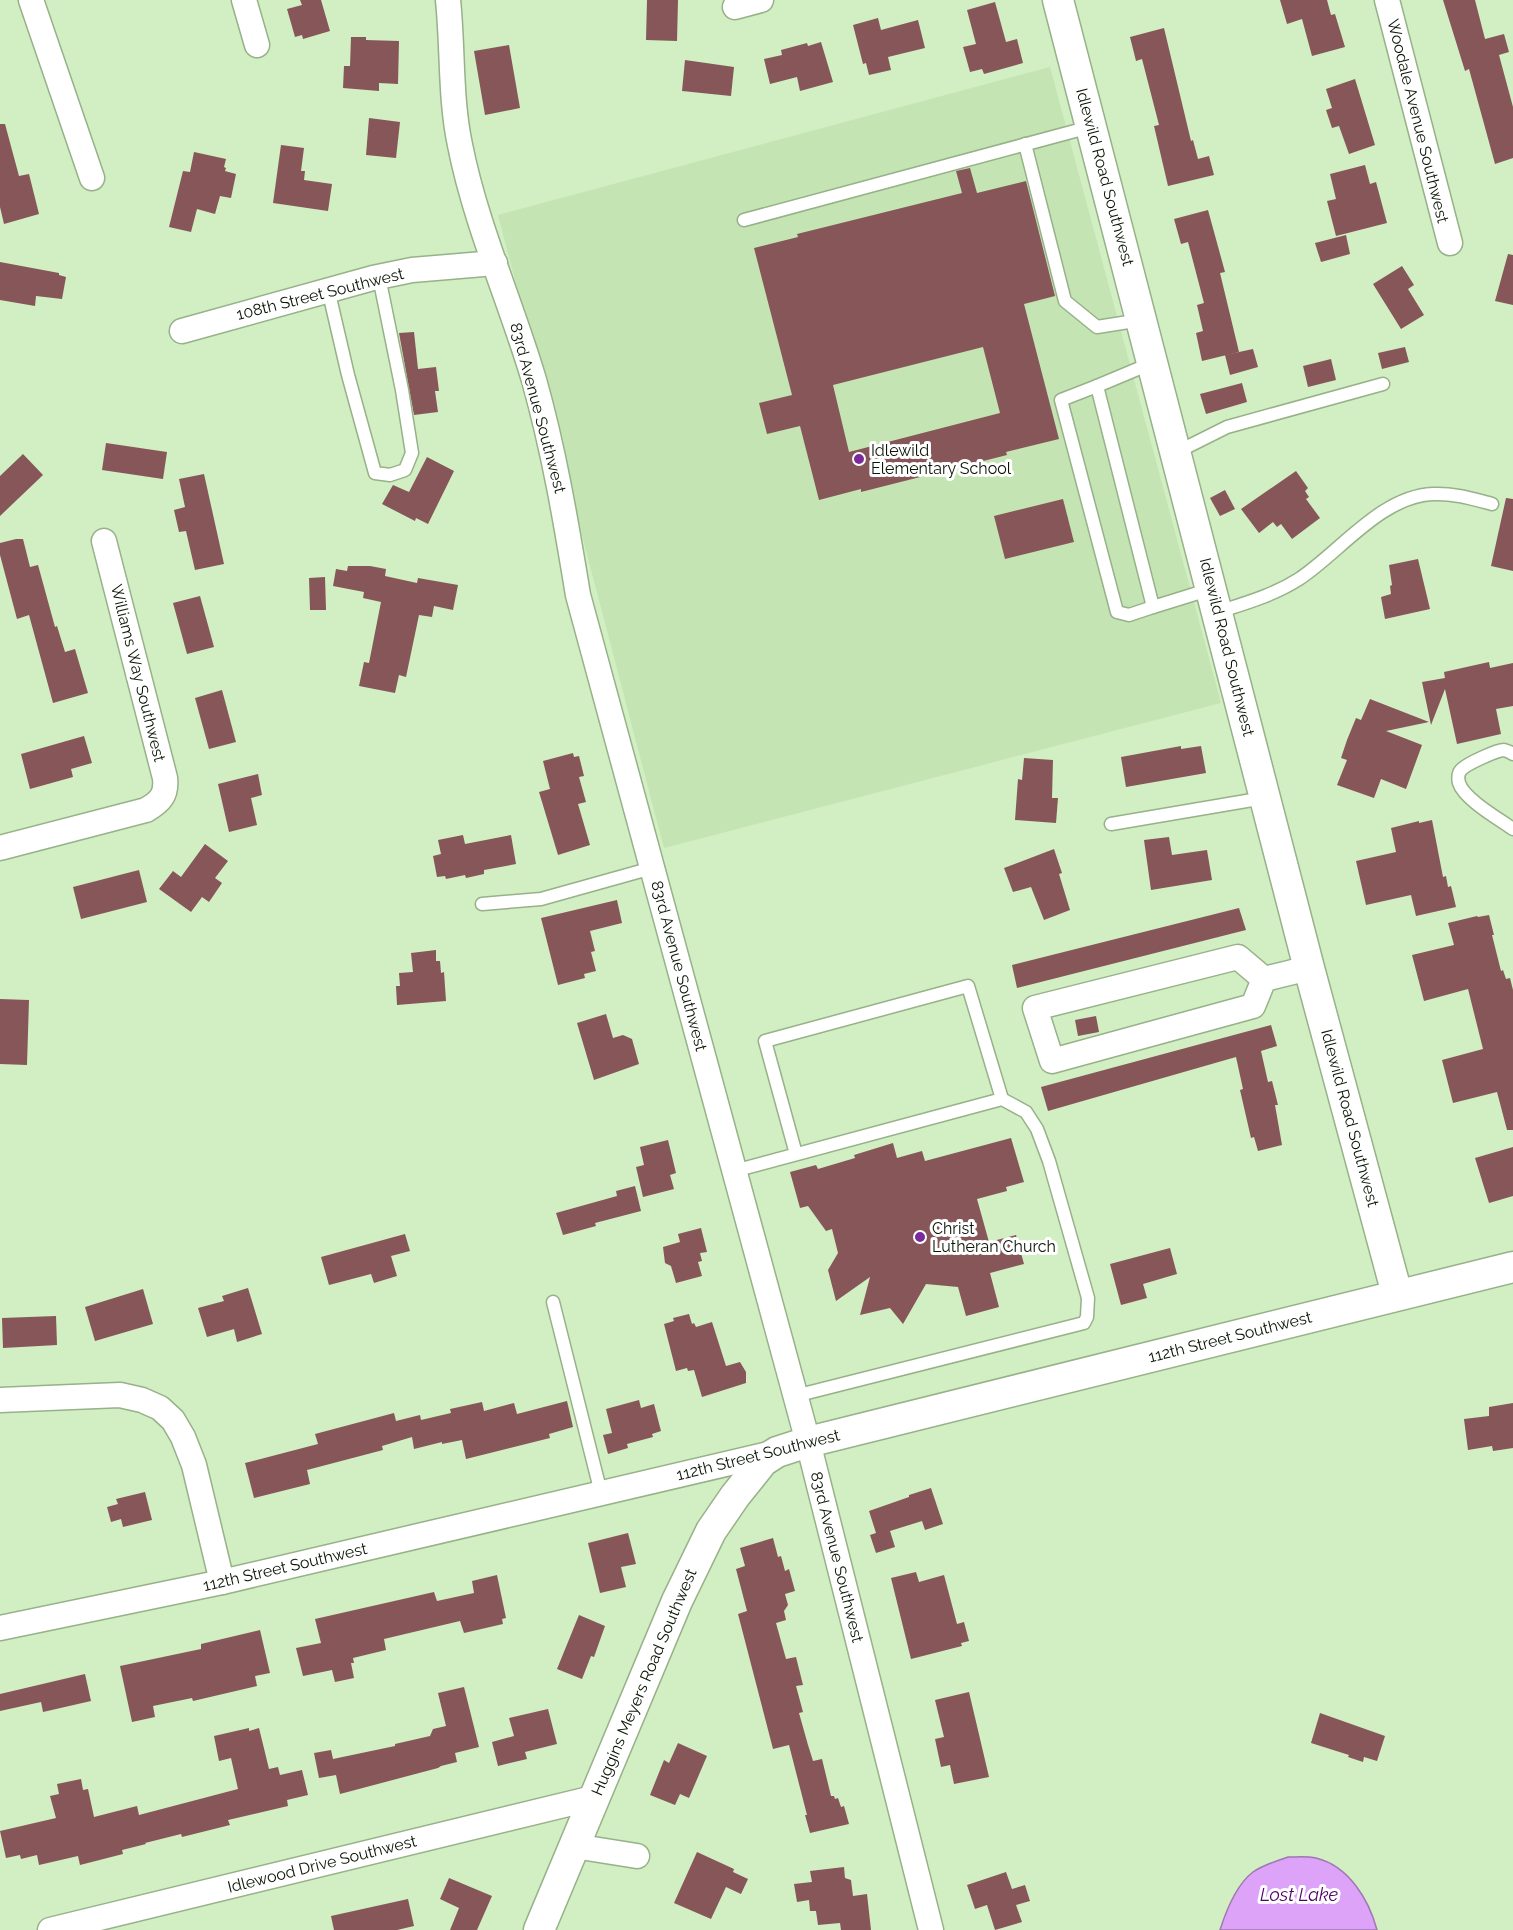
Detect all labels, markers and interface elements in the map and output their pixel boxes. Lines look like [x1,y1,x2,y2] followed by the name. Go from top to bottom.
[1383,17,1453,225] street label: Woodale Avenue Southwest
[1072,86,1138,268] street label: Idlewild Road Southwest
[234,264,406,324] street label: 108th Street Southwest
[506,321,570,496] street label: 83rd Avenue Southwest
[871,441,1012,478] place label: Idlewild Elementary School
[852,452,866,466] marker: Idlewild Elementary School
[1196,556,1259,739] street label: Idlewild Road Southwest
[107,582,169,764] street label: Williams Way Southwest
[647,879,711,1054] street label: 83rd Avenue Southwest
[1317,1027,1383,1209] street label: Idlewild Road Southwest
[932,1219,1056,1256] place label: Christ Lutheran Church
[913,1230,927,1244] marker: Christ Lutheran Church
[1146,1307,1314,1366] street label: 112th Street Southwest
[674,1425,842,1484] street label: 112th Street Southwest
[807,1469,868,1645] street label: 83rd Avenue Southwest
[201,1539,369,1595] street label: 112th Street Southwest
[587,1565,701,1798] street label: Huggins Meyers Road Southwest
[226,1831,419,1897] street label: Idlewood Drive Southwest
[1260,1884,1338,1905] water label: Lost Lake

